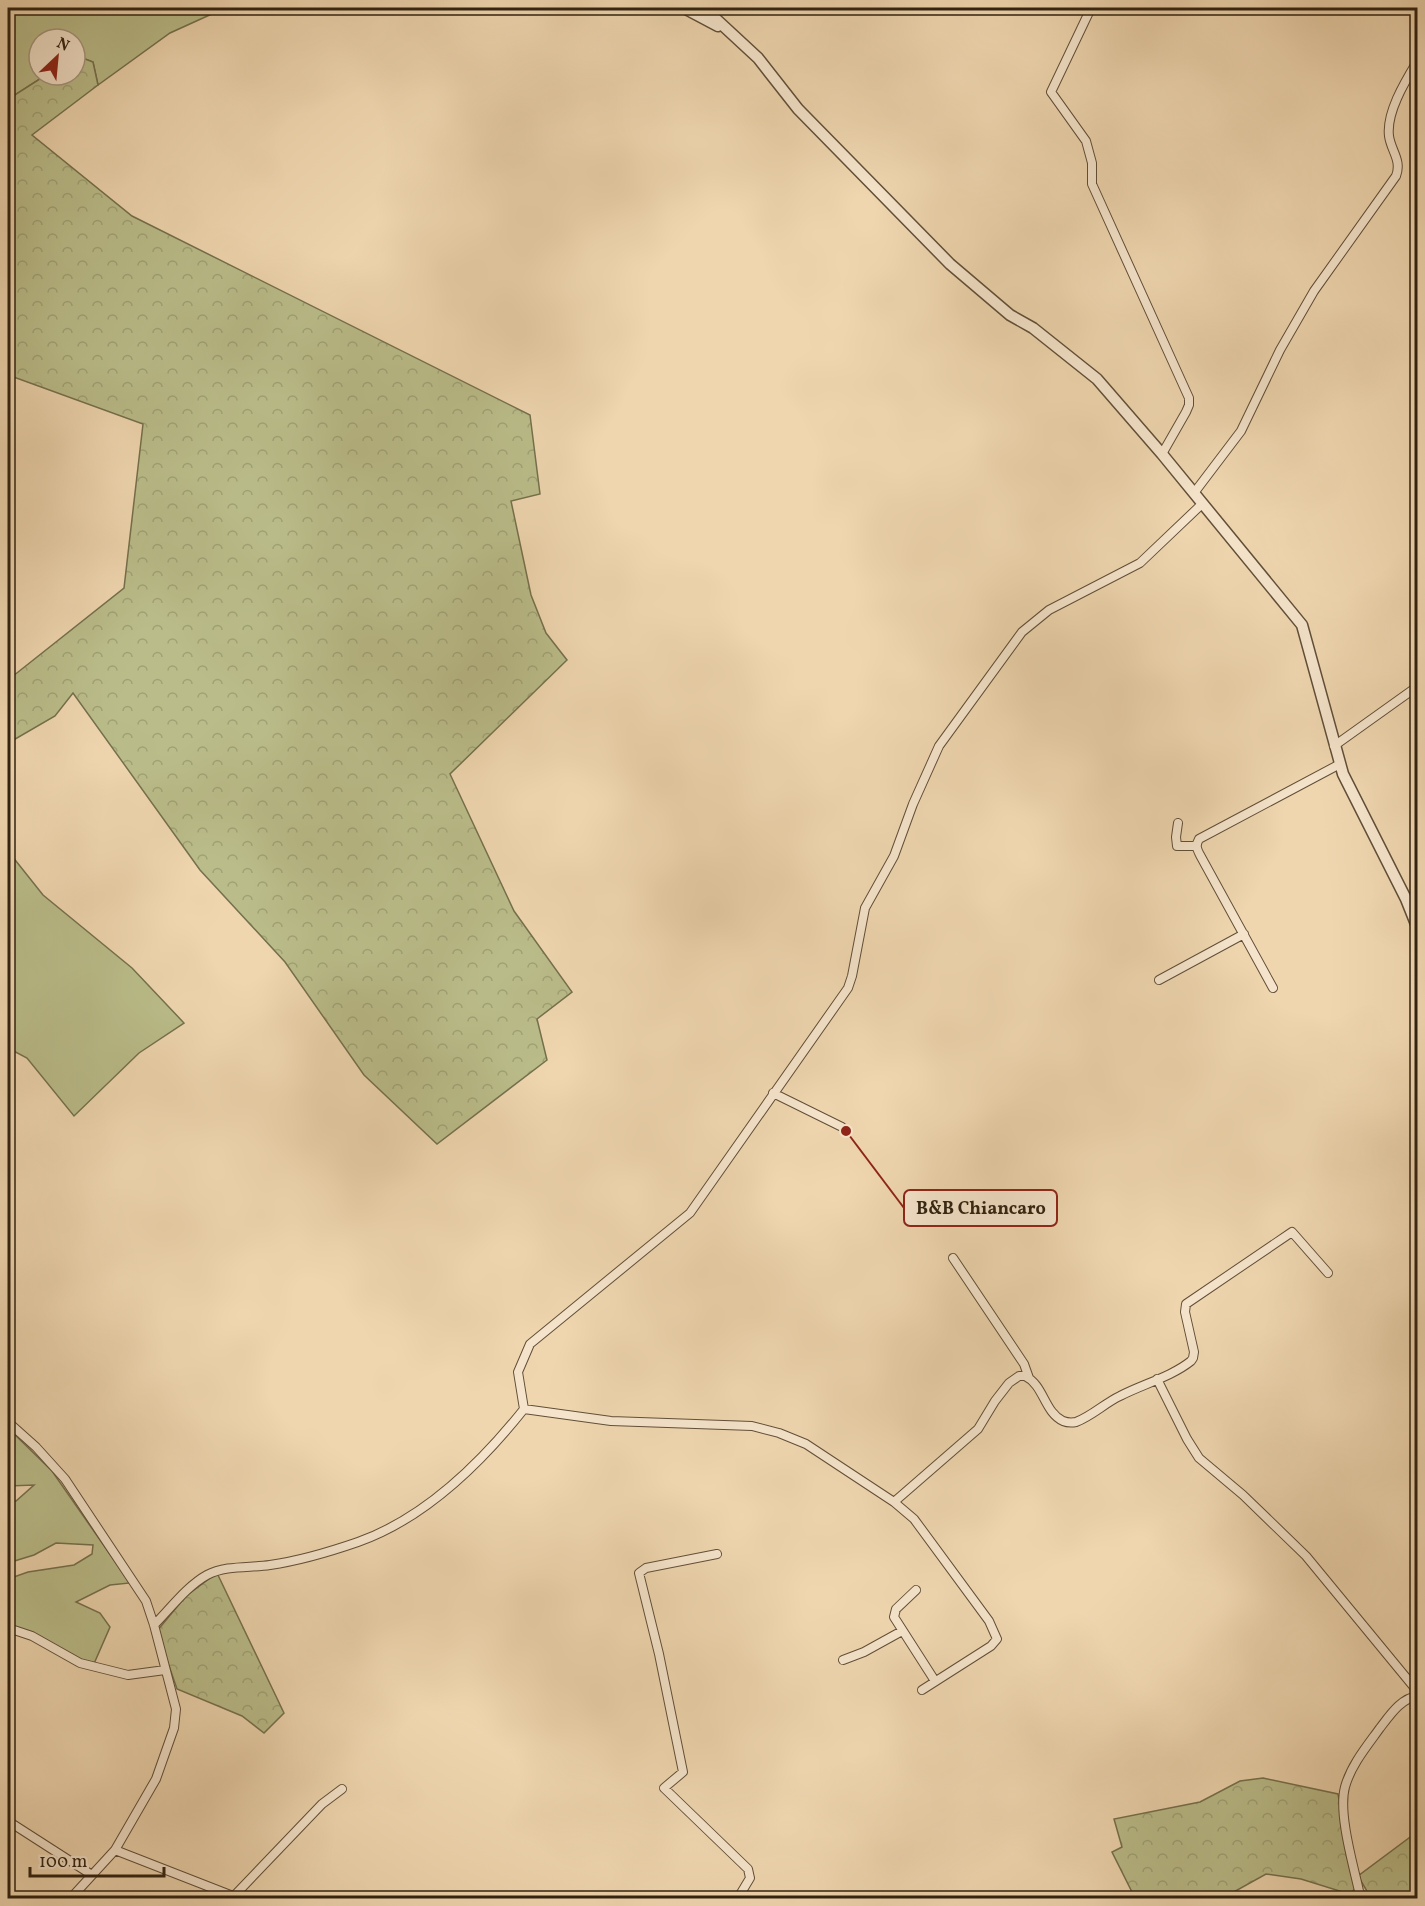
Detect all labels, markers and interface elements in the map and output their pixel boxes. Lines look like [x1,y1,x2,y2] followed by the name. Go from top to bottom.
[27,27,87,87] north arrow
[53,33,73,58] text: N
[904,1190,1057,1226] callout: B&B Chiancaro
[916,1197,1046,1222] text: B&B Chiancaro
[30,1840,164,1878] scale bar
[39,1850,88,1875] text: 100 m

